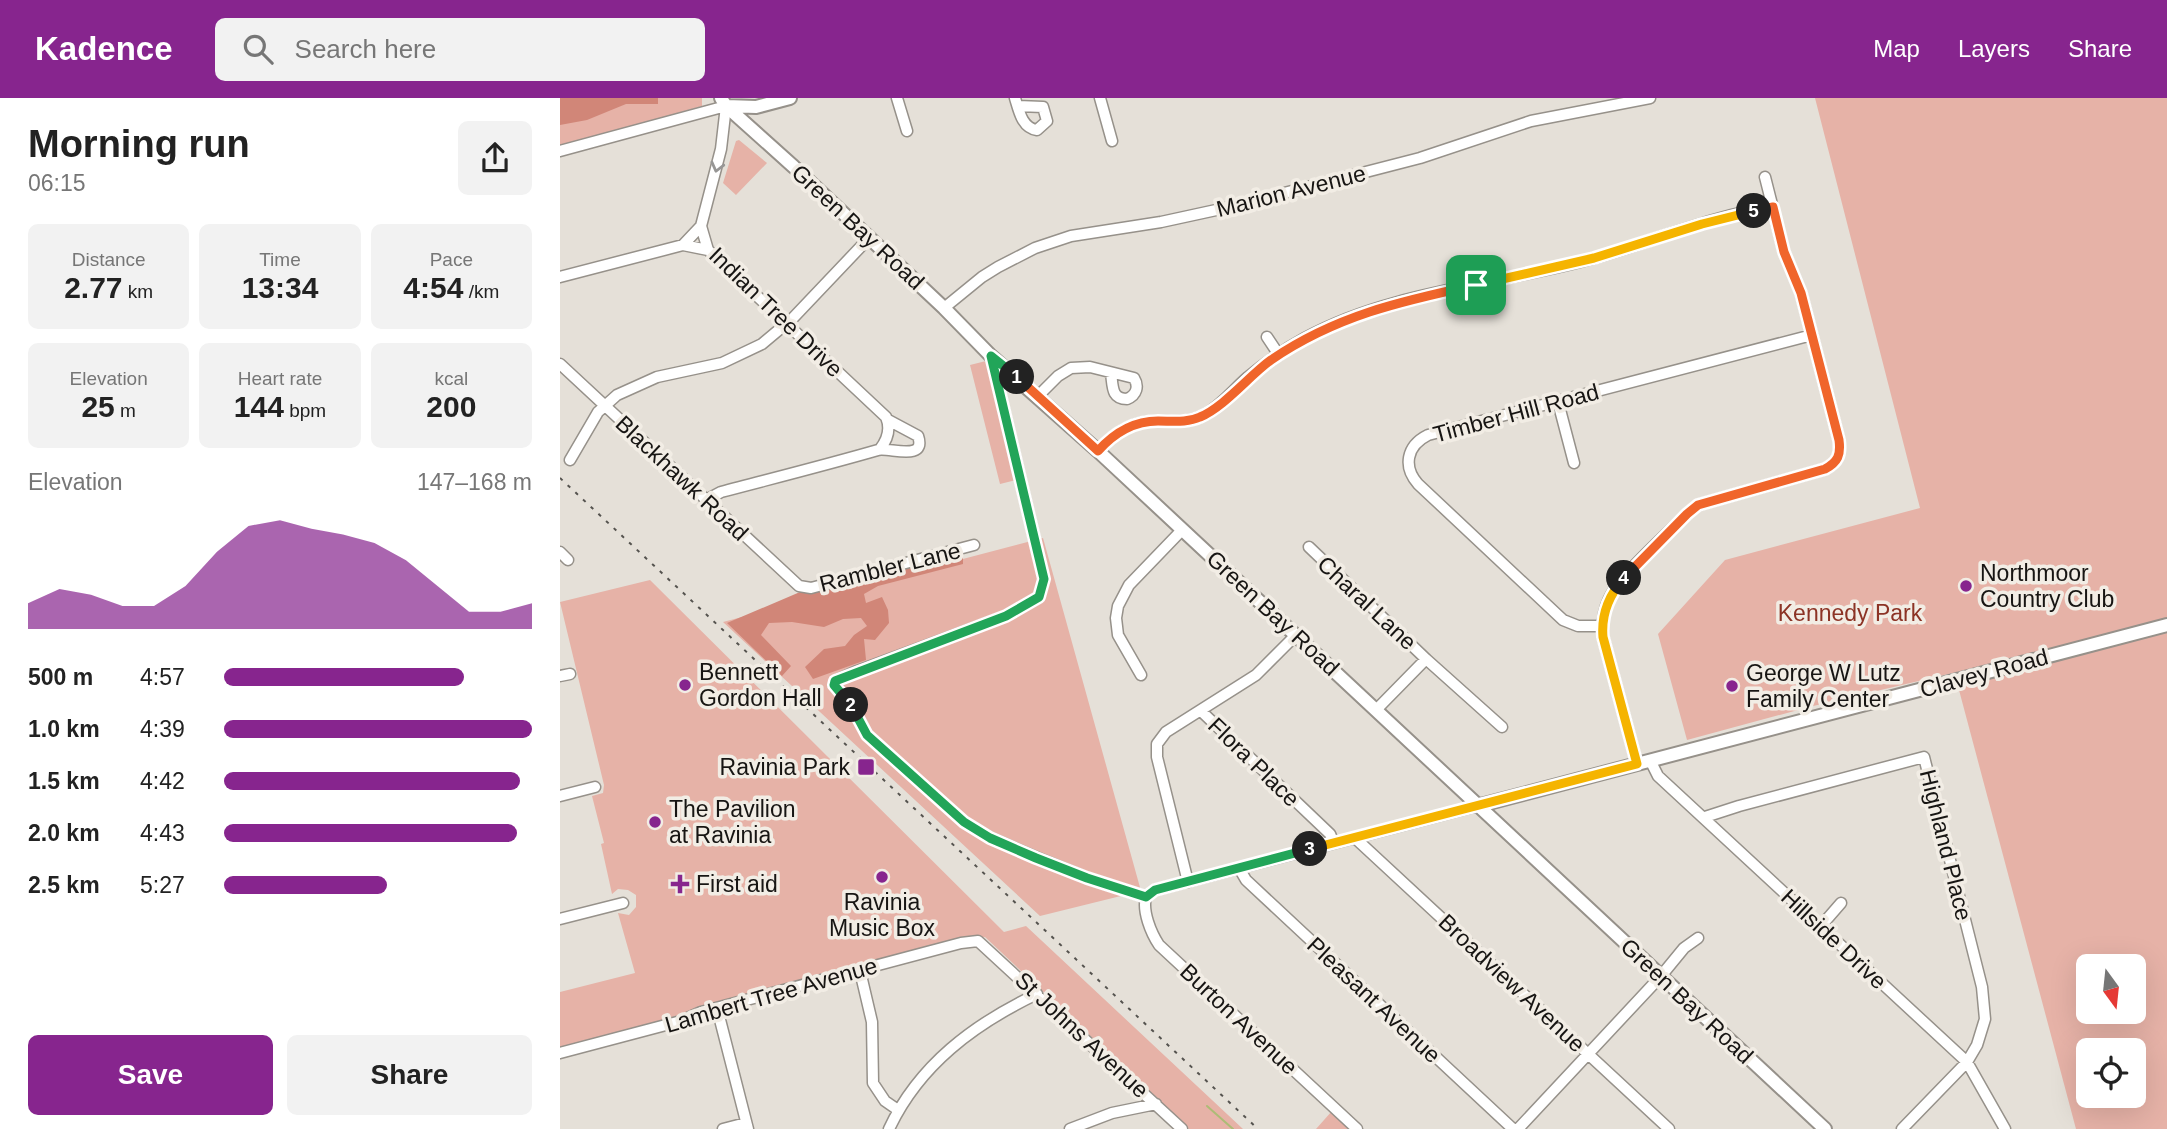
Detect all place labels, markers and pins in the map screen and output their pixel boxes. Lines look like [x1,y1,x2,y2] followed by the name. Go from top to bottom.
[1736,194,1772,228] pin: 5
[1446,255,1506,315] pin
[1000,360,1035,394] pin: 1
[1606,560,1642,596] pin: 4
[1980,560,2114,612] place label: Northmoor Country Club
[1958,578,1974,594] marker: Northmoor Country Club
[699,659,822,711] place label: Bennett Gordon Hall
[1746,660,1901,712] place label: George W Lutz Family Center
[677,677,693,693] marker: Bennett Gordon Hall
[1724,678,1740,694] marker: George W Lutz Family Center
[834,688,868,722] pin: 2
[720,754,850,780] place label: Ravinia Park
[856,757,876,777] marker: Ravinia Park
[669,796,796,848] place label: The Pavilion at Ravinia
[647,814,663,830] marker: The Pavilion at Ravinia
[1292,832,1328,866] pin: 3
[874,869,890,885] marker: Ravinia Music Box
[696,871,778,897] place label: First aid
[670,874,690,894] marker: First aid
[829,889,936,941] place label: Ravinia Music Box

